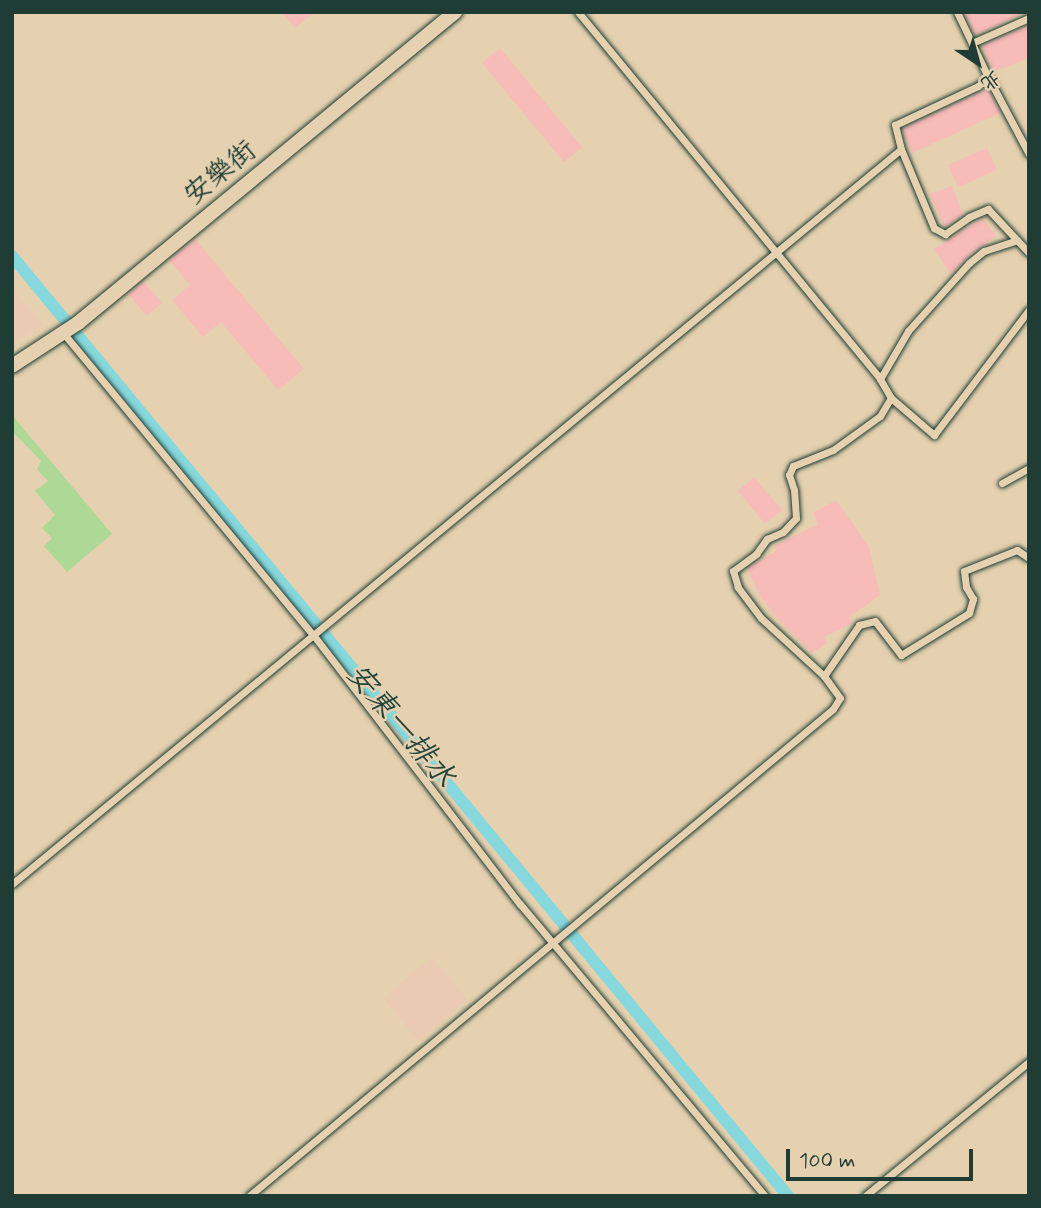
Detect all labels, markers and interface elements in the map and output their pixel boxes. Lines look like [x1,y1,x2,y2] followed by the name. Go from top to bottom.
[943,28,1013,98] north arrow
[976,65,1006,96] text: 北
[178,135,264,213] street label: 安樂街
[338,657,462,795] water label: 安東一排水
[789,1134,976,1178] scale bar
[799,1147,855,1175] text: 100 m

